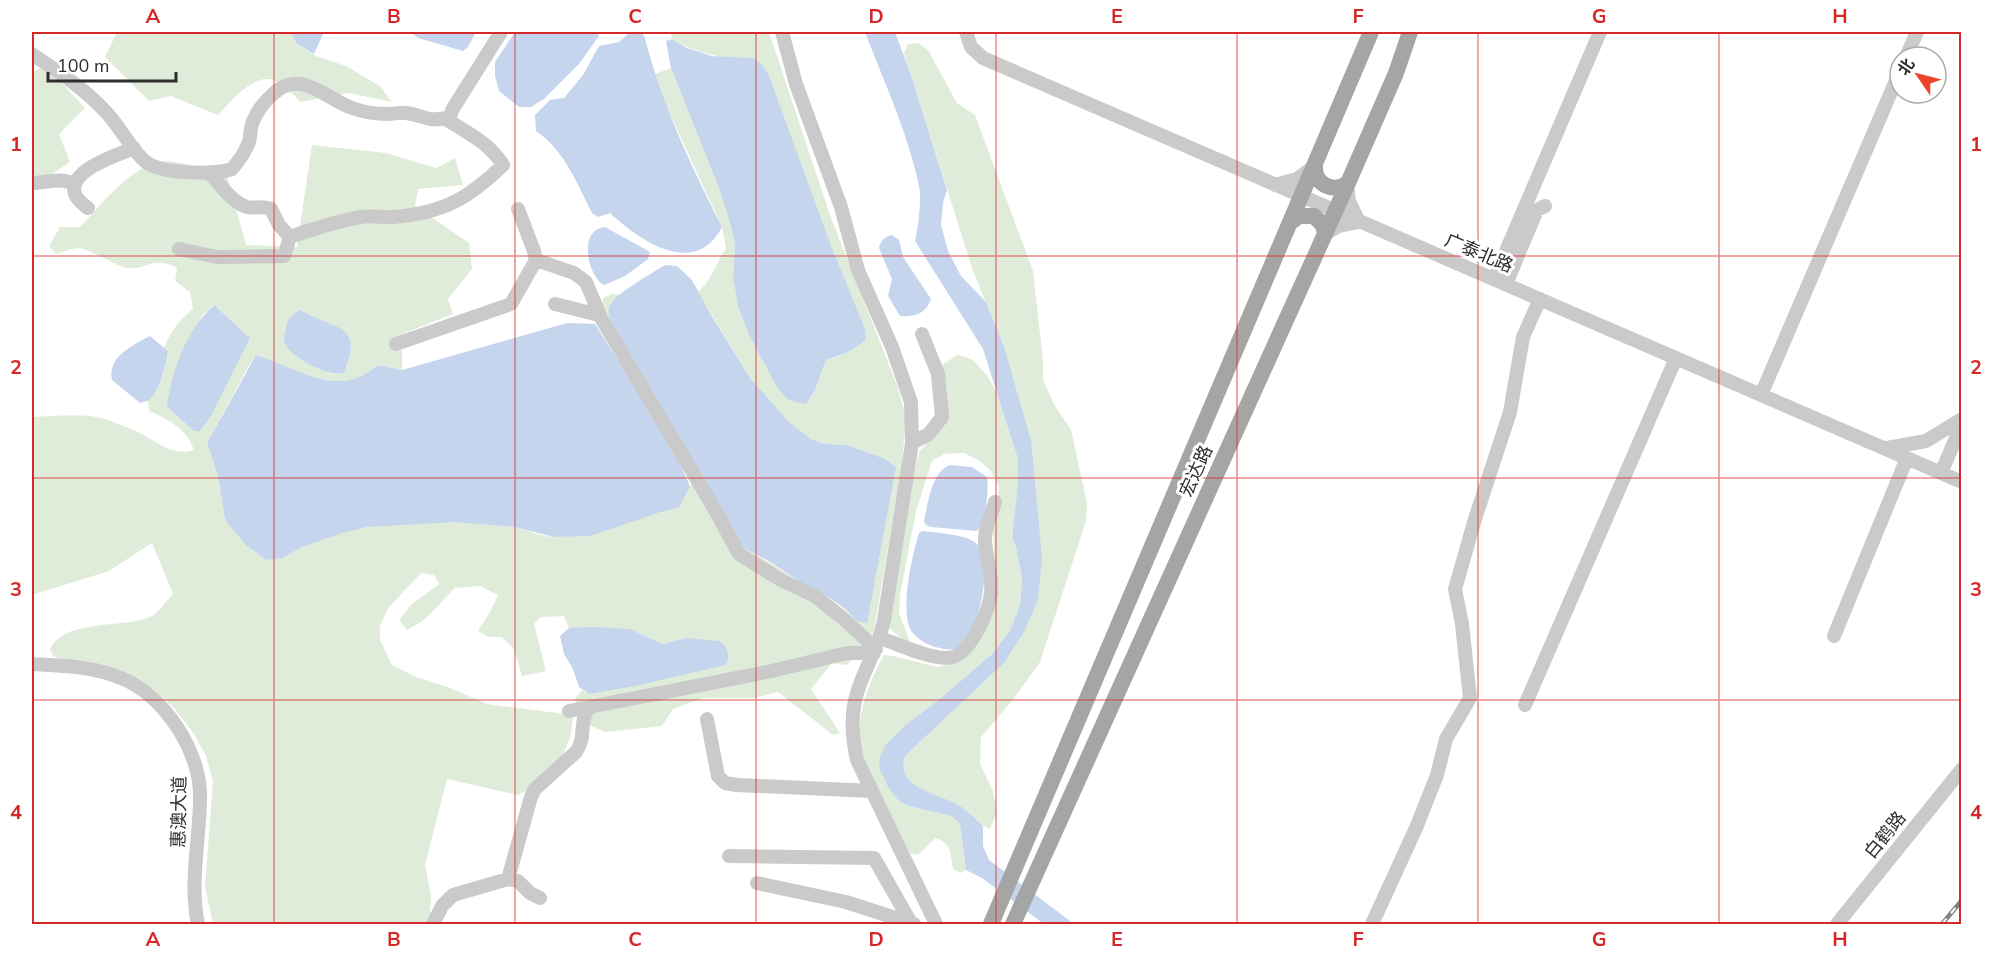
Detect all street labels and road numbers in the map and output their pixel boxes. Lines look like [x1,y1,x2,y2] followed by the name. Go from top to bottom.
[1441,228,1517,278] street label: 广泰北路
[1174,441,1218,501] street label: 宏达路
[166,776,192,848] street label: 惠澳大道
[1859,806,1911,864] street label: 白鹤路

